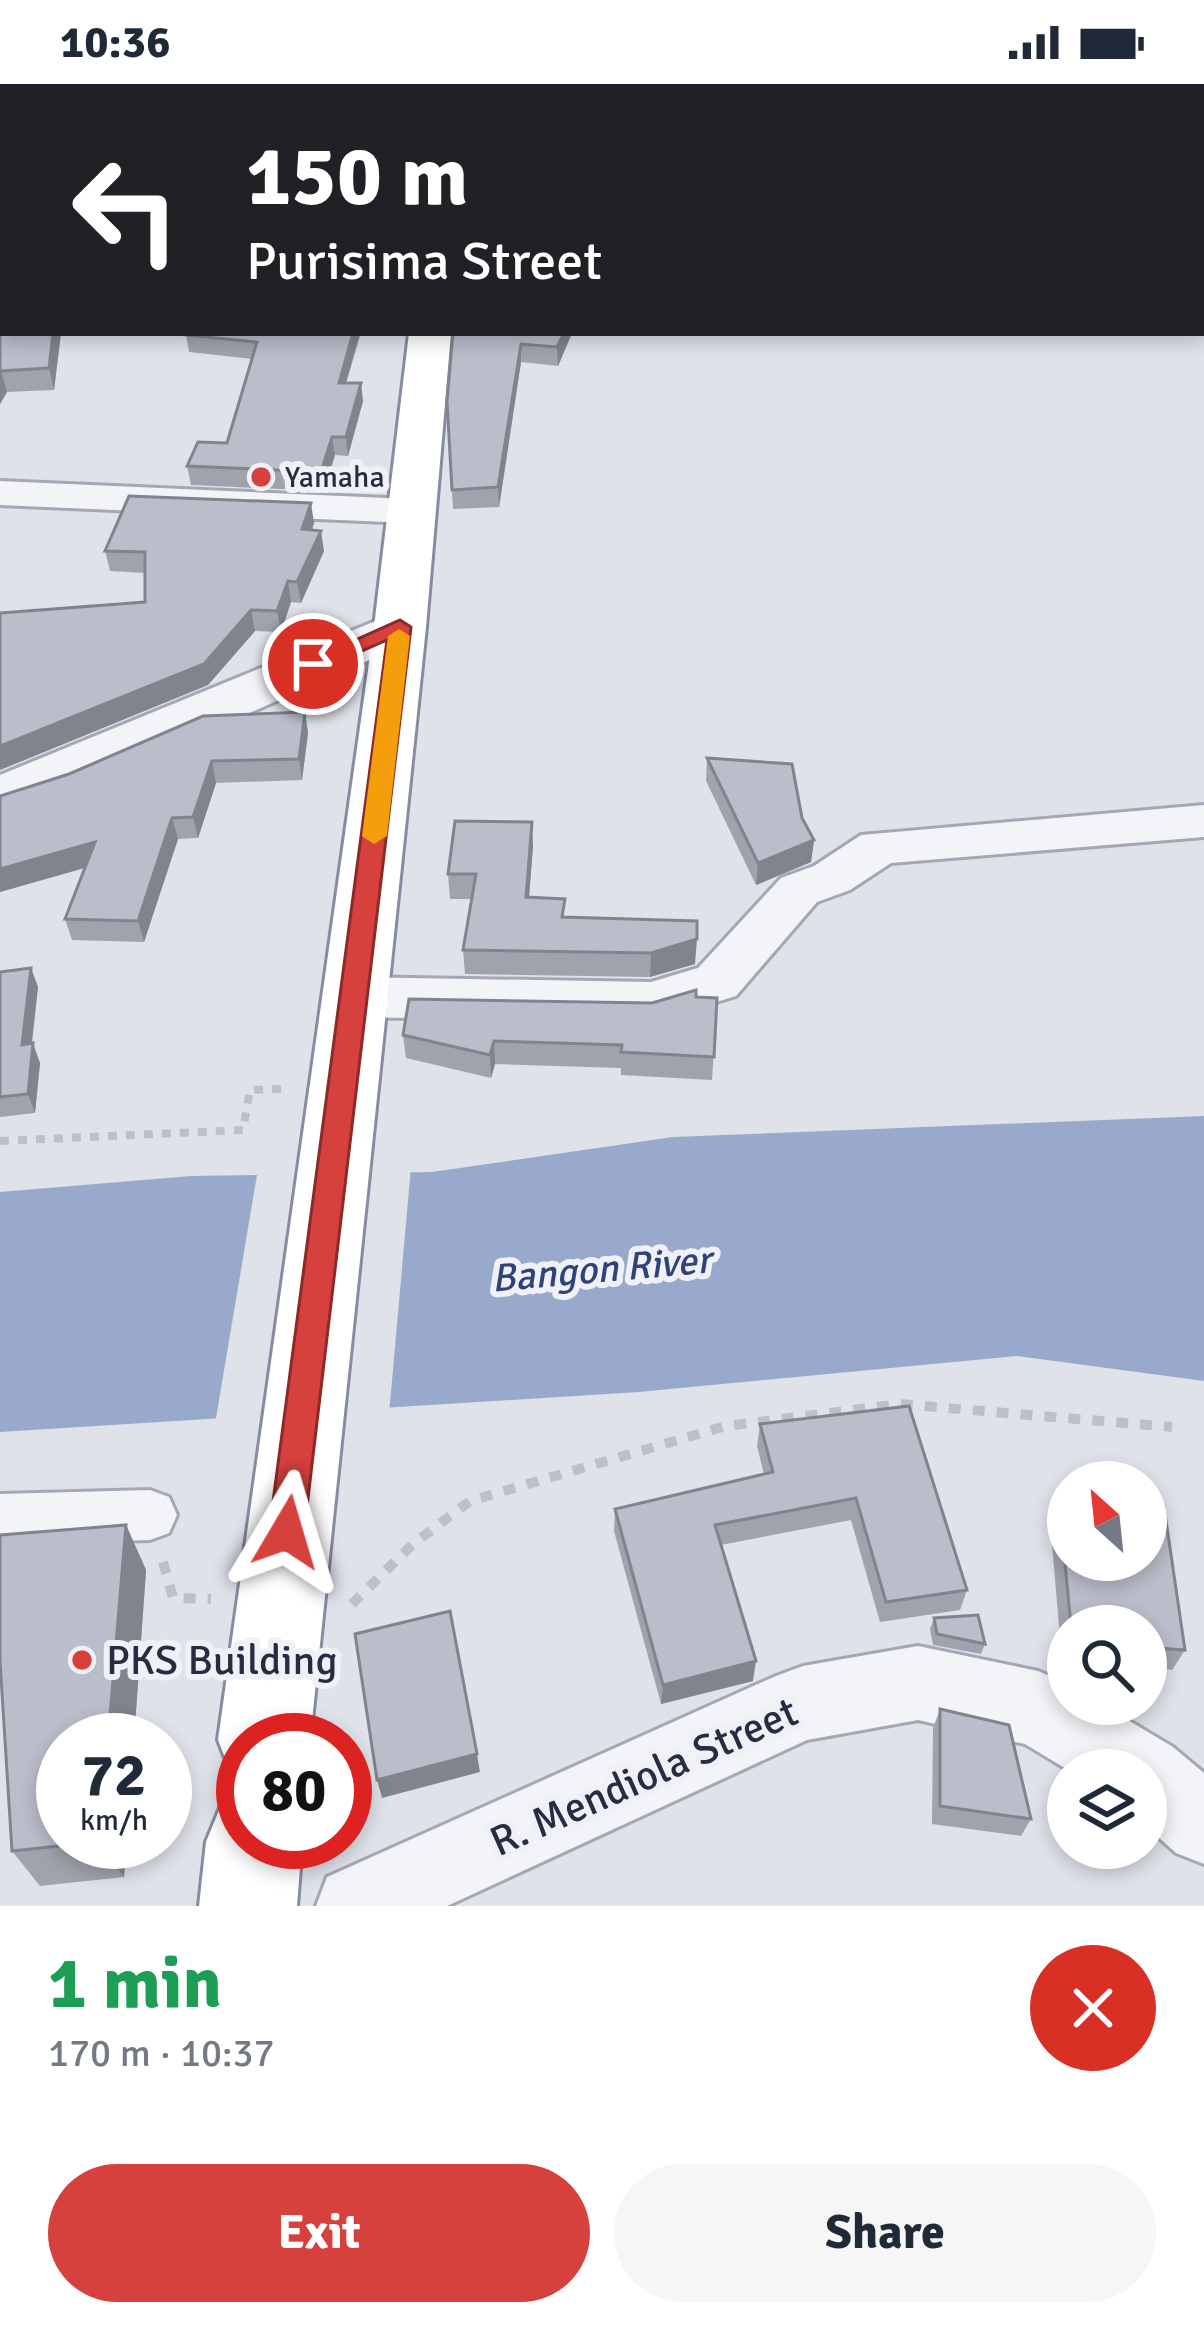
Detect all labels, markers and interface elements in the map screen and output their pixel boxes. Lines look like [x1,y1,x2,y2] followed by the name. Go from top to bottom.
[60,15,170,70] text: 10:36
[246,125,468,229] text: 150 m
[48,132,204,288] icon: left
[246,228,602,295] text: Purisima Street
[285,459,385,496] place label: Yamaha
[248,464,274,490] marker: Yamaha
[262,613,364,715] pin
[280,631,346,697] icon: arrive
[489,1235,717,1302] water label: Bangon River
[1047,1461,1167,1581] north arrow
[1047,1461,1167,1869] map controls
[224,1469,350,1595] position arrow
[1047,1605,1167,1725] button: search
[106,1635,338,1686] place label: PKS Building
[69,1647,95,1673] marker: PKS Building
[482,1686,806,1868] street label: R. Mendiola Street
[216,1713,372,1869] speed limit sign: 80
[82,1739,146,1813] text: 72
[1047,1749,1167,1869] button: layers
[80,1802,148,1839] text: km/h
[48,1939,222,2028] text: 1 min
[1030,1945,1156,2071] button: close
[48,2029,275,2077] text: 170 m · 10:37
[48,2164,590,2302] button: Exit
[614,2164,1156,2302] button: Share

